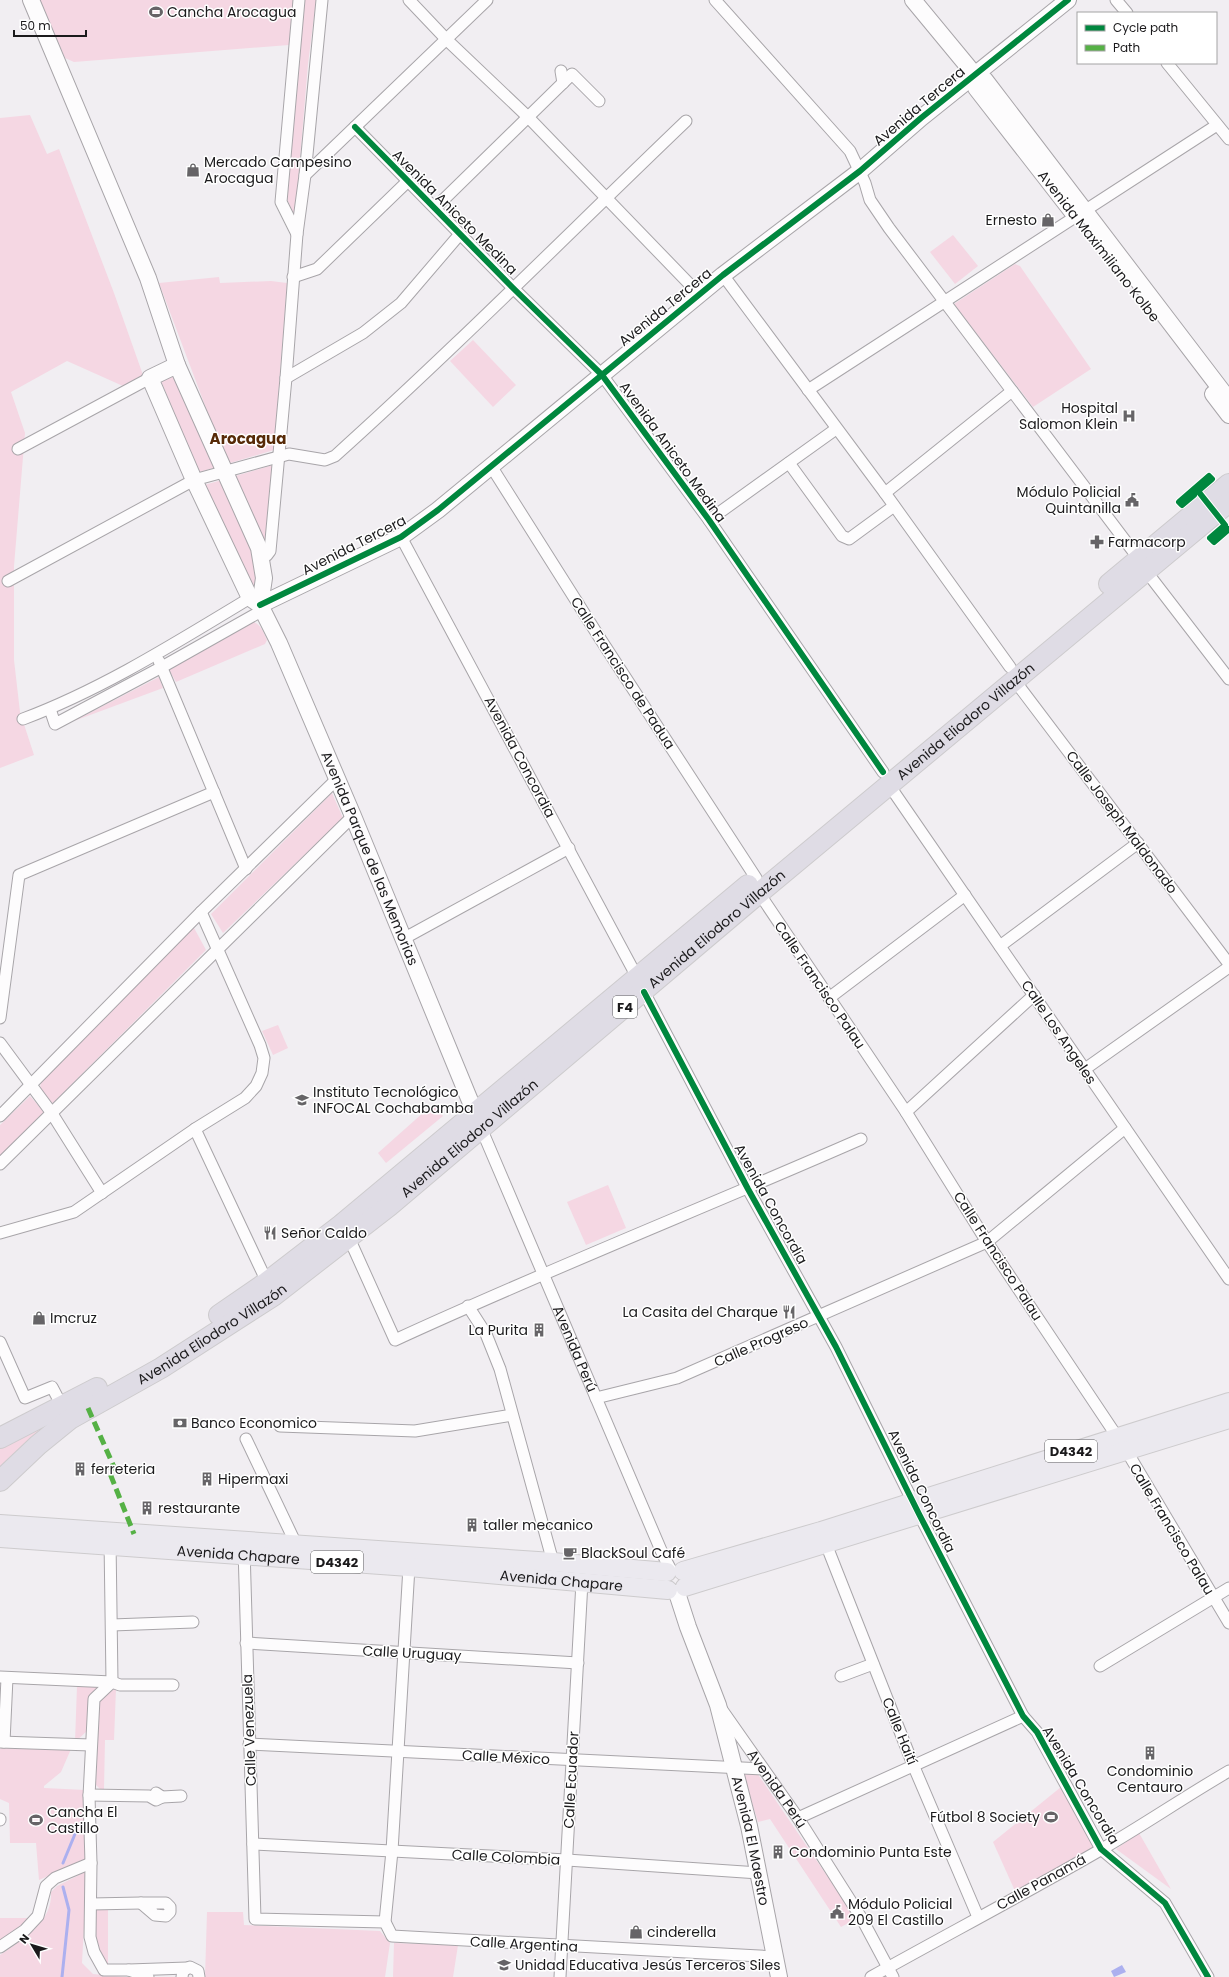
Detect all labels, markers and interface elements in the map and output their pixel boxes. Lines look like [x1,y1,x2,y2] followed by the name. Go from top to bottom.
[167,2,296,22] place label: Cancha Arocagua
[148,4,164,20] sports icon: Cancha Arocagua
[14,12,86,38] scale bar
[1077,12,1217,64] legend
[20,17,51,34] text: 50 m
[1113,19,1178,36] text: Cycle path
[1113,39,1140,56] text: Path
[869,62,969,150] street label: Avenida Tercera
[388,145,522,279] street label: Avenida Aniceto Medina
[204,152,352,188] place label: Mercado Campesino Arocagua
[185,162,201,178] shop icon: Mercado Campesino Arocagua
[1033,166,1165,326] street label: Avenida Maximiliano Kolbe
[986,210,1037,230] place label: Ernesto
[1040,212,1056,228] shop icon: Ernesto
[614,263,716,351] street label: Avenida Tercera
[615,377,731,527] street label: Avenida Aniceto Medina
[1019,398,1118,434] place label: Hospital Salomon Klein
[1121,408,1137,424] hospital icon: Hospital Salomon Klein
[210,428,286,449] district label: Arocagua
[1017,482,1121,518] place label: Módulo Policial Quintanilla
[1124,492,1140,508] public building icon: Módulo Policial Quintanilla
[298,510,410,580] street label: Avenida Tercera
[1108,532,1186,552] place label: Farmacorp
[1089,534,1105,550] pharmacy icon: Farmacorp
[566,593,680,753] street label: Calle Francisco de Padua
[892,658,1039,785] street label: Avenida Eliodoro Villazón
[480,693,560,821] street label: Avenida Concordia
[1062,746,1182,898] street label: Calle Joseph Maldonado
[316,748,423,968] street label: Avenida Parque de las Memorias
[644,865,790,993] street label: Avenida Eliodoro Villazón
[770,917,870,1053] street label: Calle Francisco Palau
[1017,976,1101,1088] street label: Calle Los Angeles
[613,996,637,1018] road number: F4
[396,1074,542,1202] street label: Avenida Eliodoro Villazón
[313,1082,473,1118] place label: Instituto Tecnológico INFOCAL Cochabamba
[294,1092,310,1108] school or university icon: Instituto Tecnológico INFOCAL Cochabamba
[730,1140,812,1268] street label: Avenida Concordia
[949,1188,1047,1324] street label: Calle Francisco Palau
[281,1223,367,1243] place label: Señor Caldo
[262,1225,278,1241] restaurant icon: Señor Caldo
[133,1279,291,1389] street label: Avenida Eliodoro Villazón
[623,1302,778,1322] place label: La Casita del Charque
[548,1303,602,1395] street label: Avenida Perú
[781,1304,797,1320] restaurant icon: La Casita del Charque
[50,1308,97,1328] place label: Imcruz
[31,1310,47,1326] shop icon: Imcruz
[711,1312,811,1372] street label: Calle Progreso
[468,1320,528,1340] place label: La Purita
[531,1322,547,1338] building icon: La Purita
[191,1413,317,1433] place label: Banco Economico
[172,1415,188,1431] bank icon: Banco Economico
[883,1426,961,1556] street label: Avenida Concordia
[1045,1440,1097,1462] road number: D4342
[91,1459,155,1479] place label: ferreteria
[1125,1459,1219,1599] street label: Calle Francisco Palau
[72,1461,88,1477] building icon: ferreteria
[218,1469,289,1489] place label: Hipermaxi
[199,1471,215,1487] building icon: Hipermaxi
[158,1498,240,1518] place label: restaurante
[139,1500,155,1516] building icon: restaurante
[483,1515,593,1535] place label: taller mecanico
[464,1517,480,1533] building icon: taller mecanico
[176,1541,301,1569] street label: Avenida Chapare
[581,1543,685,1563] place label: BlackSoul Café
[562,1545,578,1561] cafe icon: BlackSoul Café
[311,1551,363,1573] road number: D4342
[499,1565,624,1596] street label: Avenida Chapare
[362,1640,462,1666] street label: Calle Uruguay
[237,1674,261,1786] street label: Calle Venezuela
[877,1694,923,1768] street label: Calle Haití
[1038,1722,1124,1848] street label: Avenida Concordia
[558,1731,584,1829] street label: Calle Ecuador
[462,1745,550,1769] street label: Calle México
[743,1745,812,1832] street label: Avenida Perú
[1142,1745,1158,1761] building icon: Condominio Centauro
[1107,1761,1193,1797] place label: Condominio Centauro
[727,1774,775,1907] street label: Avenida El Maestro
[47,1802,118,1838] place label: Cancha El Castillo
[930,1807,1040,1827] place label: Fútbol 8 Society
[1043,1809,1059,1825] sports icon: Fútbol 8 Society
[28,1812,44,1828] sports icon: Cancha El Castillo
[789,1842,952,1862] place label: Condominio Punta Este
[451,1844,561,1870] street label: Calle Colombia
[770,1844,786,1860] building icon: Condominio Punta Este
[993,1849,1089,1915] street label: Calle Panamá
[848,1894,952,1930] place label: Módulo Policial 209 El Castillo
[829,1904,845,1920] public building icon: Módulo Policial 209 El Castillo
[647,1922,716,1942] place label: cinderella
[628,1924,644,1940] shop icon: cinderella
[12,1925,52,1965] north arrow
[15,1931,33,1947] text: N
[469,1931,579,1957] street label: Calle Argentina
[515,1955,781,1975] place label: Unidad Educativa Jesús Terceros Siles
[496,1957,512,1973] school or university icon: Unidad Educativa Jesús Terceros Siles

